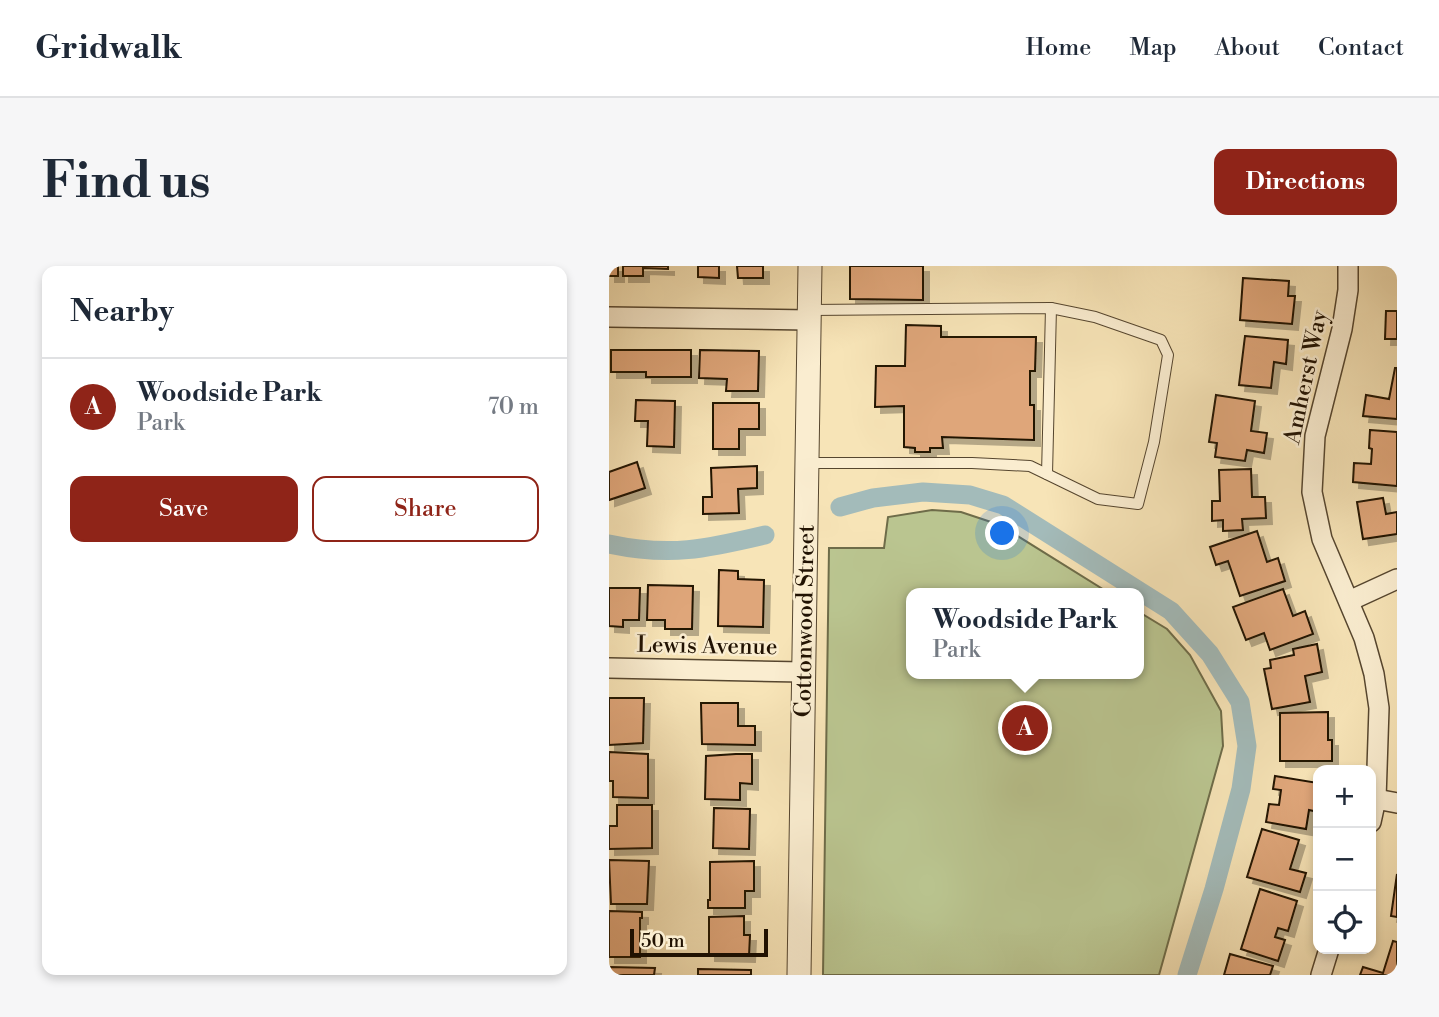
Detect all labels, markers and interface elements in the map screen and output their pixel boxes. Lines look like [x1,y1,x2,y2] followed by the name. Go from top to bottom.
[35,28,182,69] text: Gridwalk
[1026,33,1091,63] text: Home
[1129,33,1177,63] text: Map
[1215,33,1280,63] text: About
[1318,33,1404,63] text: Contact
[1214,149,1397,215] button: Directions
[42,152,211,213] text: Find us
[70,293,174,331] text: Nearby
[1278,307,1334,448] street label: Amherst Way
[137,377,322,409] text: Woodside Park
[85,393,101,421] text: A
[488,393,539,421] text: 70 m
[137,409,185,437] text: Park
[70,476,298,542] button: Save
[312,476,539,542] button: Share
[985,516,1019,550] your location
[789,524,821,718] street label: Cottonwood Street
[906,588,1144,679] popup
[932,604,1118,636] text: Woodside Park
[636,631,778,661] street label: Lewis Avenue
[932,636,980,664] text: Park
[1002,702,1048,754] pin: A
[1313,765,1376,954] map controls
[1313,765,1376,828] button: +
[1313,828,1376,891] button: −
[1313,891,1376,954] button: locate
[630,926,768,958] scale bar
[641,929,685,953] text: 50 m

